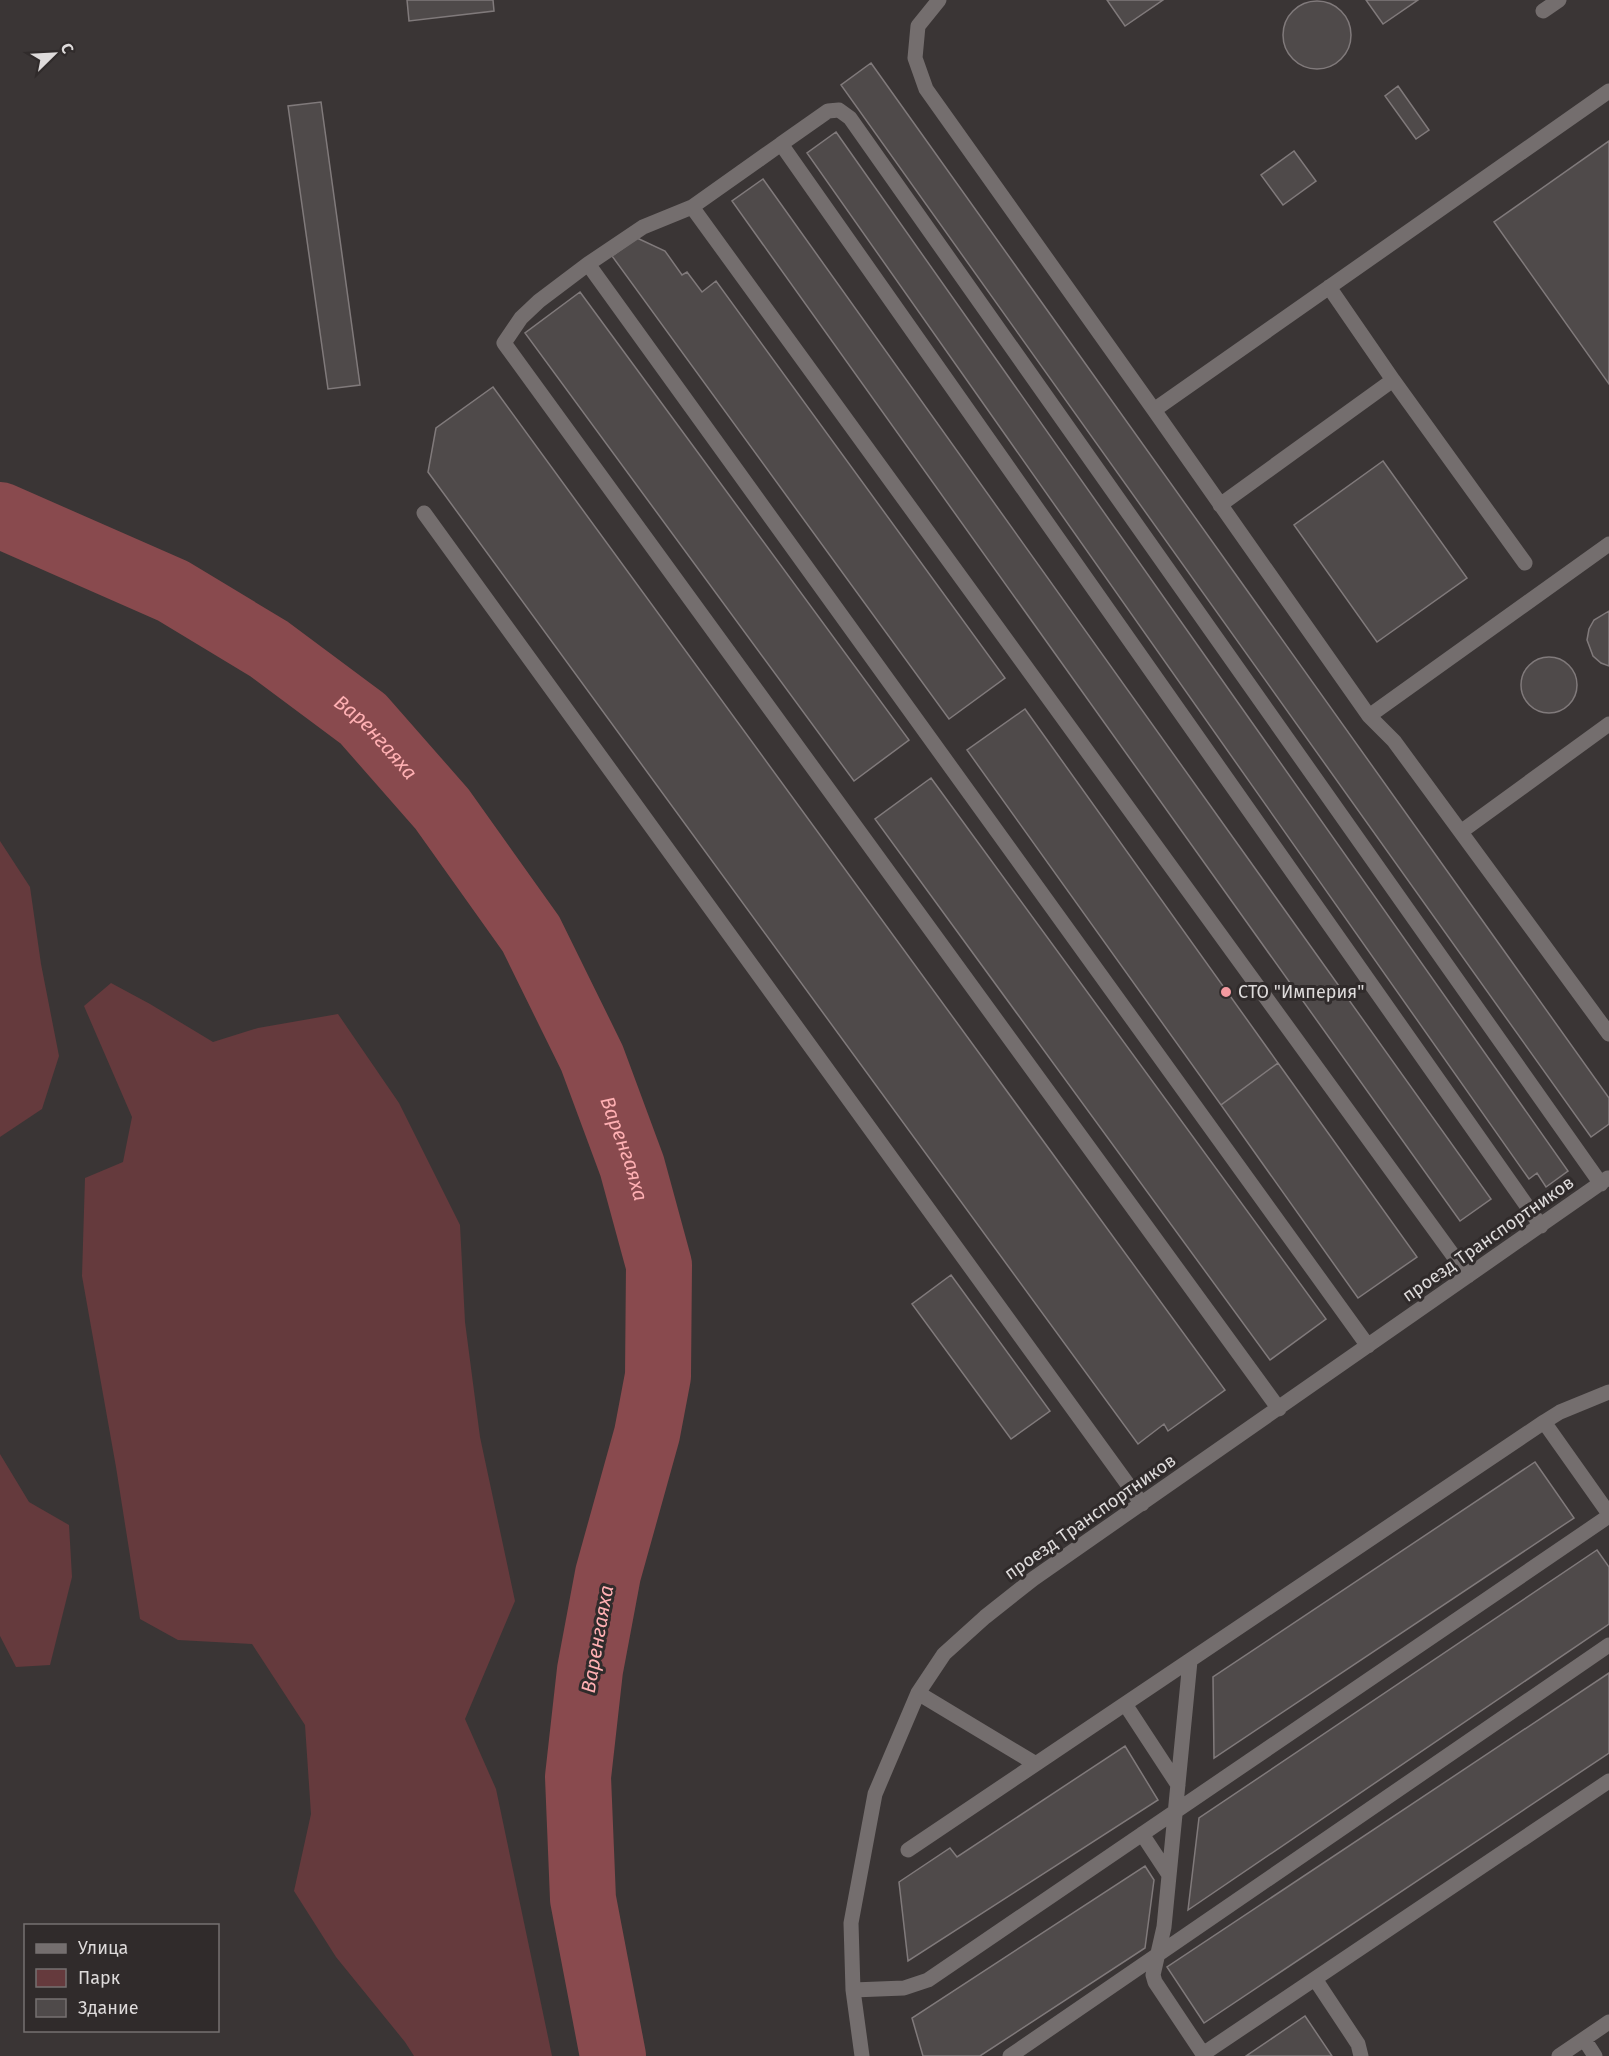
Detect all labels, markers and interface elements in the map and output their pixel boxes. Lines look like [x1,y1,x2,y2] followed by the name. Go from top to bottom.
[24,24,84,84] north arrow
[57,40,78,57] text: С
[329,690,422,784] water label: Варенгаяха
[1238,981,1364,1003] place label: СТО "Империя"
[1219,985,1233,999] marker: СТО "Империя"
[595,1093,653,1204] water label: Варенгаяха
[1398,1171,1578,1307] street label: проезд Транспортников
[1000,1449,1180,1585] street label: проезд Транспортников
[576,1583,618,1695] water label: Варенгаяха
[24,1924,219,2032] legend
[78,1937,128,1959] text: Улица
[78,1967,121,1989] text: Парк
[78,1997,139,2019] text: Здание

